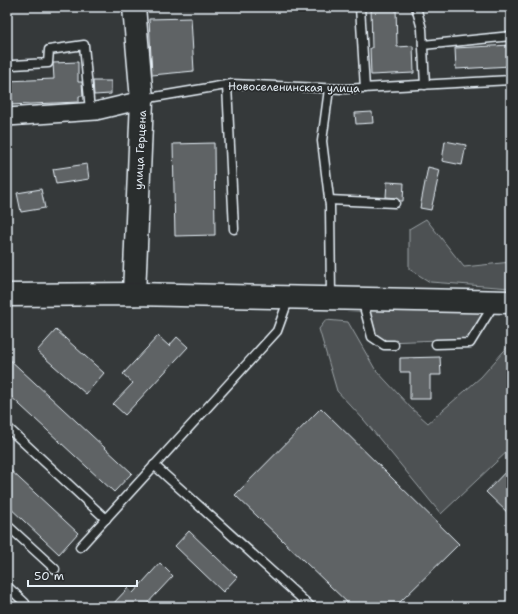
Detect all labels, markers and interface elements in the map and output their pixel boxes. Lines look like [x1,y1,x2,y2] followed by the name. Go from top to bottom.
[228,79,360,96] street label: Новоселенинская улица
[131,110,150,190] street label: улица Герцена
[28,562,137,588] scale bar
[34,568,64,584] text: 50 m

